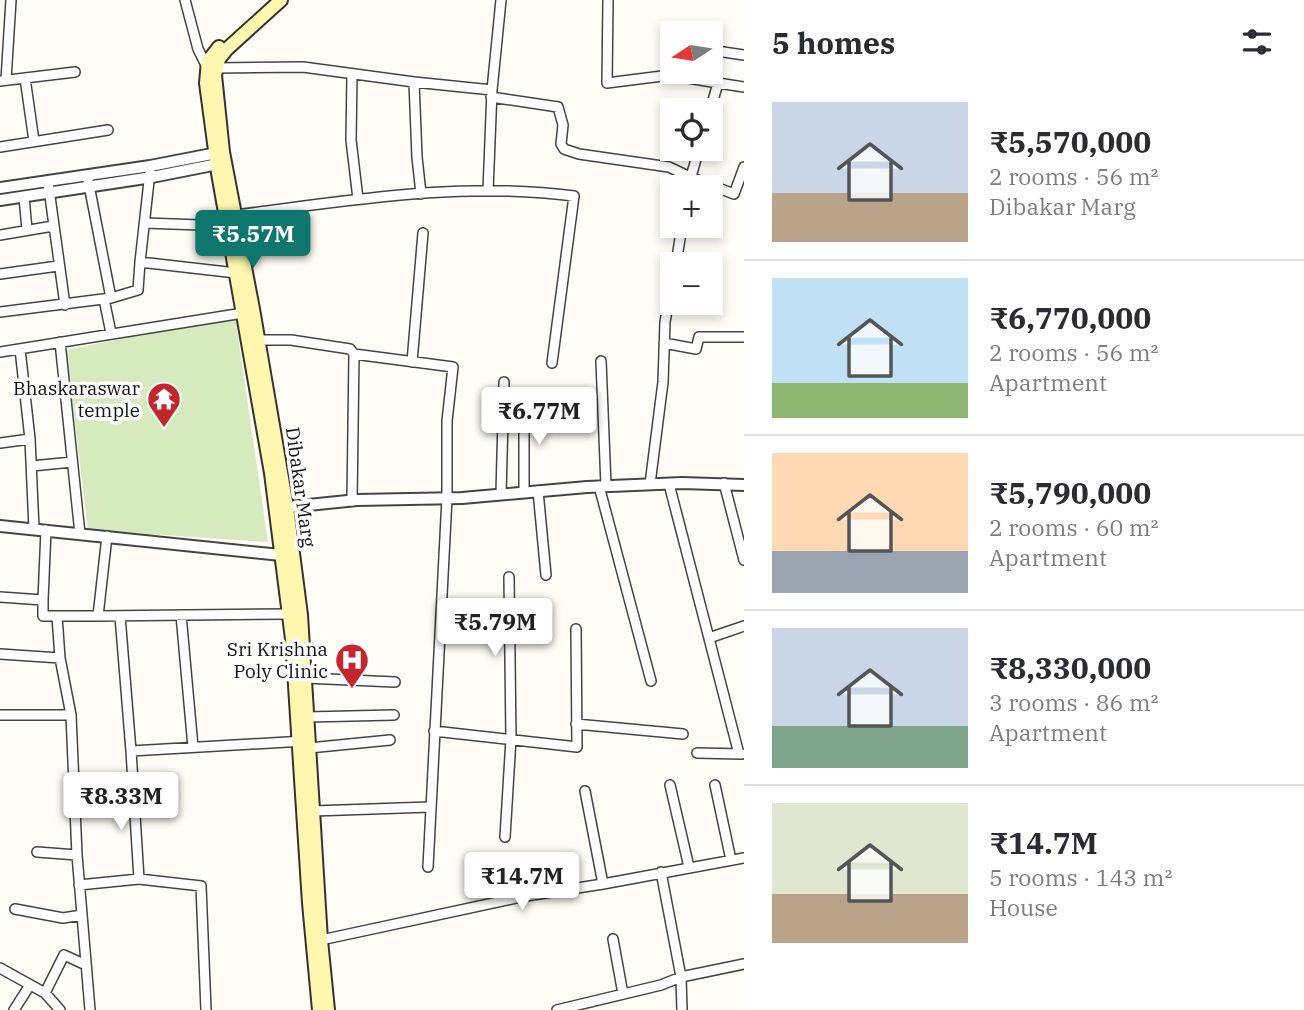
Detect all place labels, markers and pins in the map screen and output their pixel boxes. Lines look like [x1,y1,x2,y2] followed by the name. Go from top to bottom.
[196,210,310,270] pin: ₹5.57M
[13,376,141,422] place label: Bhaskaraswar temple
[145,380,183,429] temple icon: Bhaskaraswar temple
[482,388,596,447] pin: ₹6.77M
[438,598,552,658] pin: ₹5.79M
[227,637,328,683] place label: Sri Krishna Poly Clinic
[333,641,371,690] hospital icon: Sri Krishna Poly Clinic
[64,772,178,832] pin: ₹8.33M
[465,852,579,912] pin: ₹14.7M

